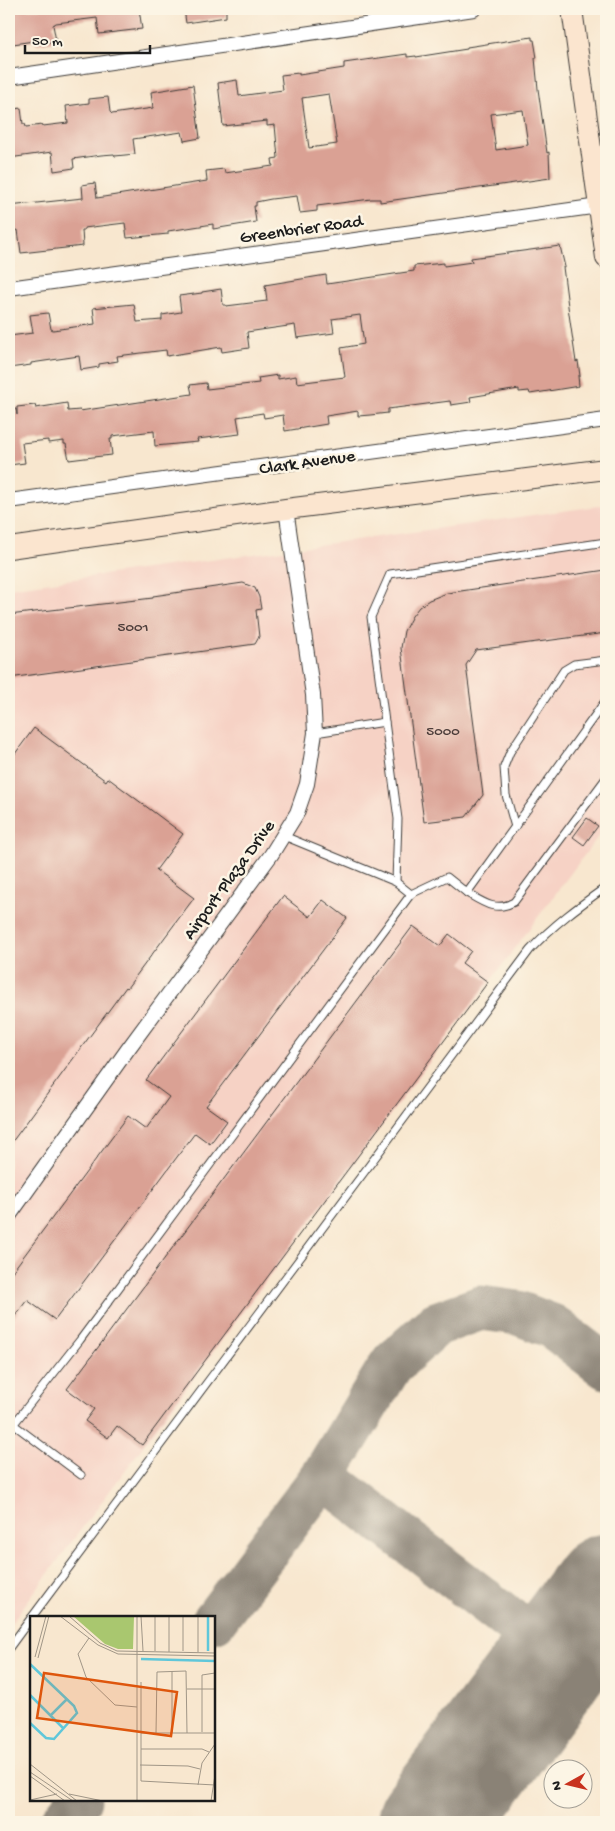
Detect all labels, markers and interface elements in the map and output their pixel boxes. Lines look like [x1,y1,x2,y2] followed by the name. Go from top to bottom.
[25,22,150,54] scale bar
[32,33,63,51] text: 50 m
[239,211,366,249] street label: Greenbrier Road
[258,446,357,481] street label: Clark Avenue
[118,619,148,637] house number: 5001
[426,723,460,741] house number: 5000
[180,816,281,944] street label: Airport Plaza Drive
[30,1616,215,1801] inset map
[542,1758,592,1808] north arrow
[549,1780,567,1791] text: N

